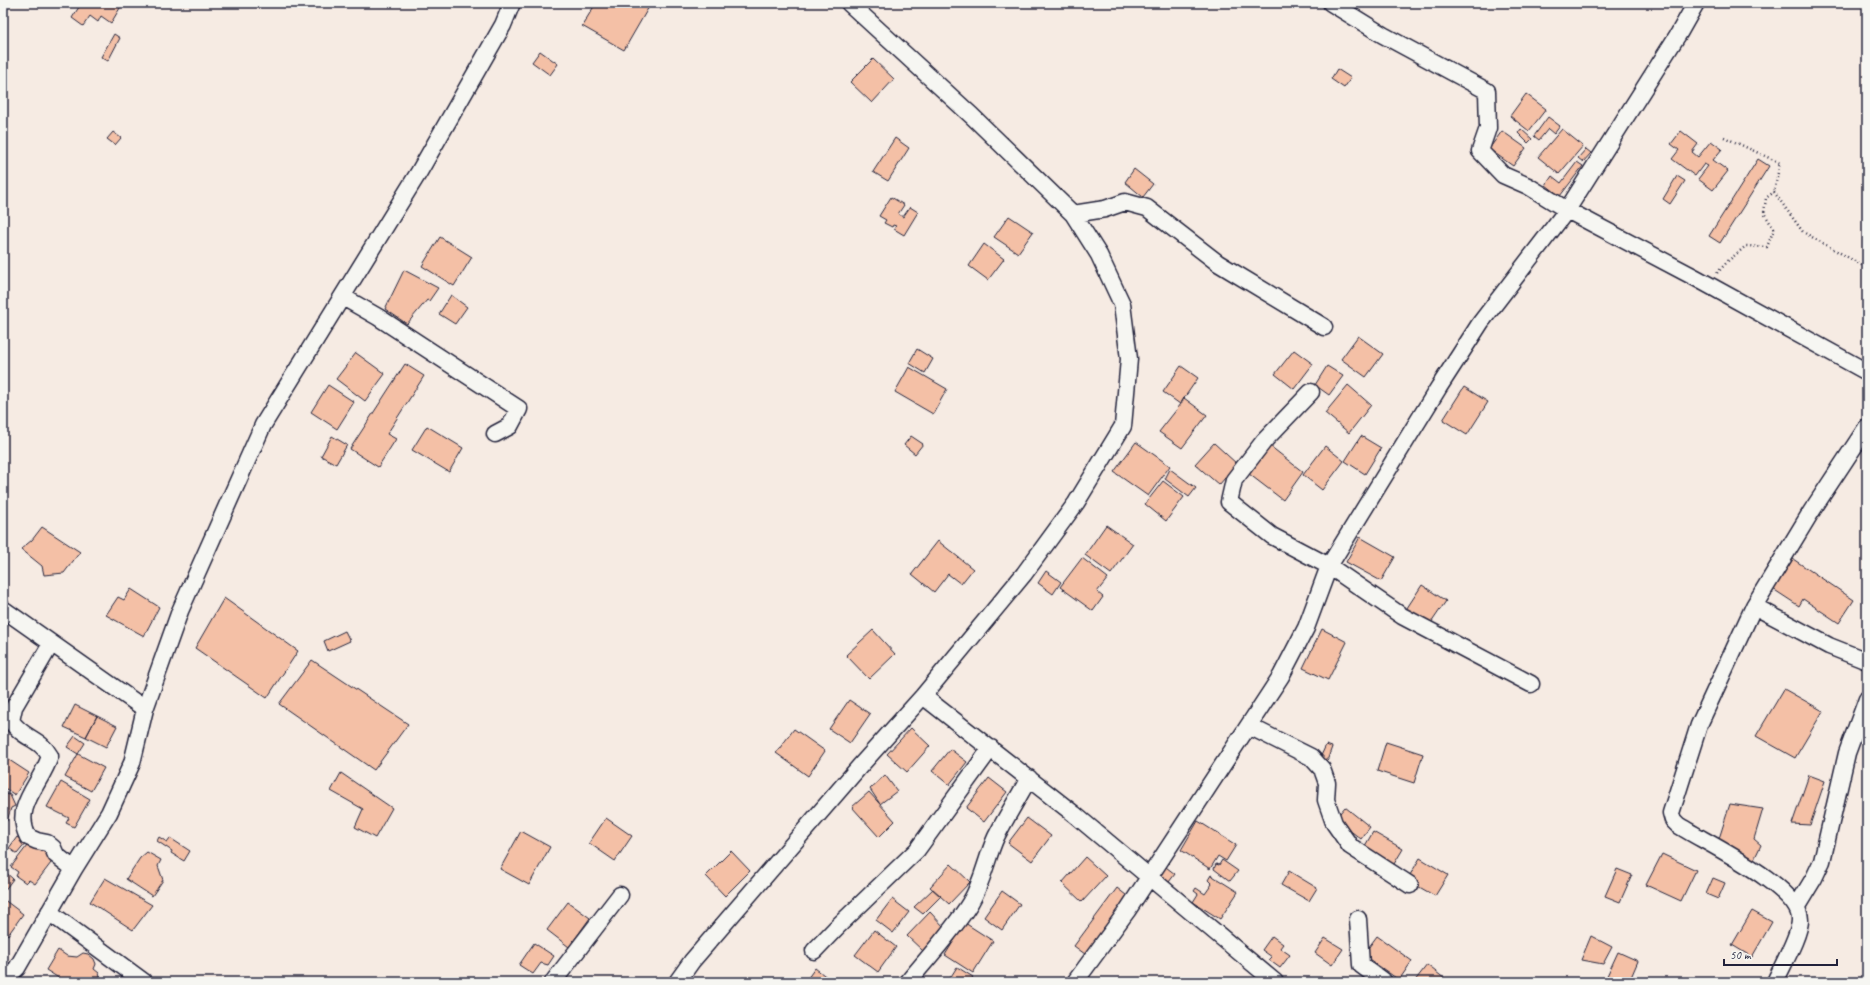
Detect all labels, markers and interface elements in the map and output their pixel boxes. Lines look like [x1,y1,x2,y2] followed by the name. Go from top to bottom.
[1724,941,1837,967] scale bar
[1730,947,1752,963] text: 50 m

